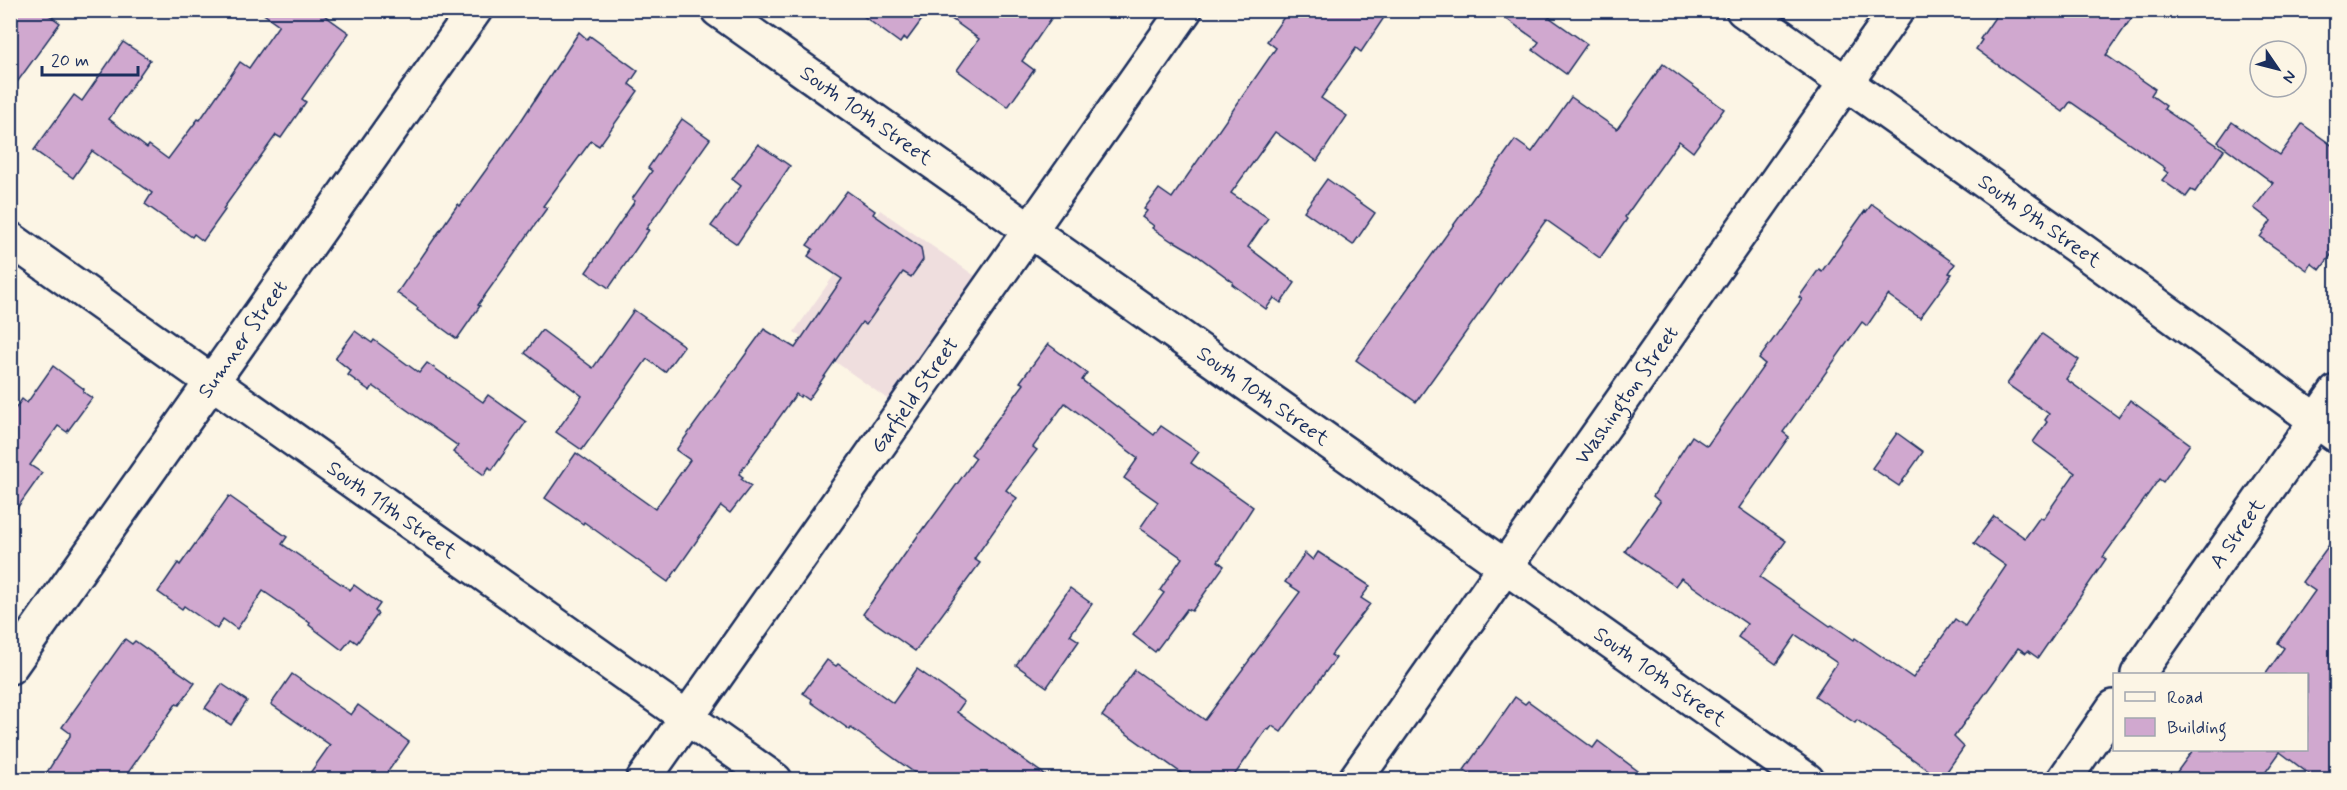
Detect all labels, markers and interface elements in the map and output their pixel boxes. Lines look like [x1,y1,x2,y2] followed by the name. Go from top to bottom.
[42,39,138,77] scale bar
[2248,39,2308,99] north arrow
[51,49,89,73] text: 20 m
[794,59,938,173] street label: South 10th Street
[2277,66,2301,87] text: N
[1972,168,2107,275] street label: South 9th Street
[192,275,295,404] street label: Sumner Street
[1568,320,1685,470] street label: Washington Street
[864,332,966,459] street label: Garfield Street
[1191,340,1335,453] street label: South 10th Street
[321,454,463,566] street label: South 11th Street
[2203,493,2272,574] street label: A Street
[1588,621,1732,734] street label: South 10th Street
[2113,673,2308,751] legend
[2167,686,2203,710] text: Road
[2167,716,2227,742] text: Building

